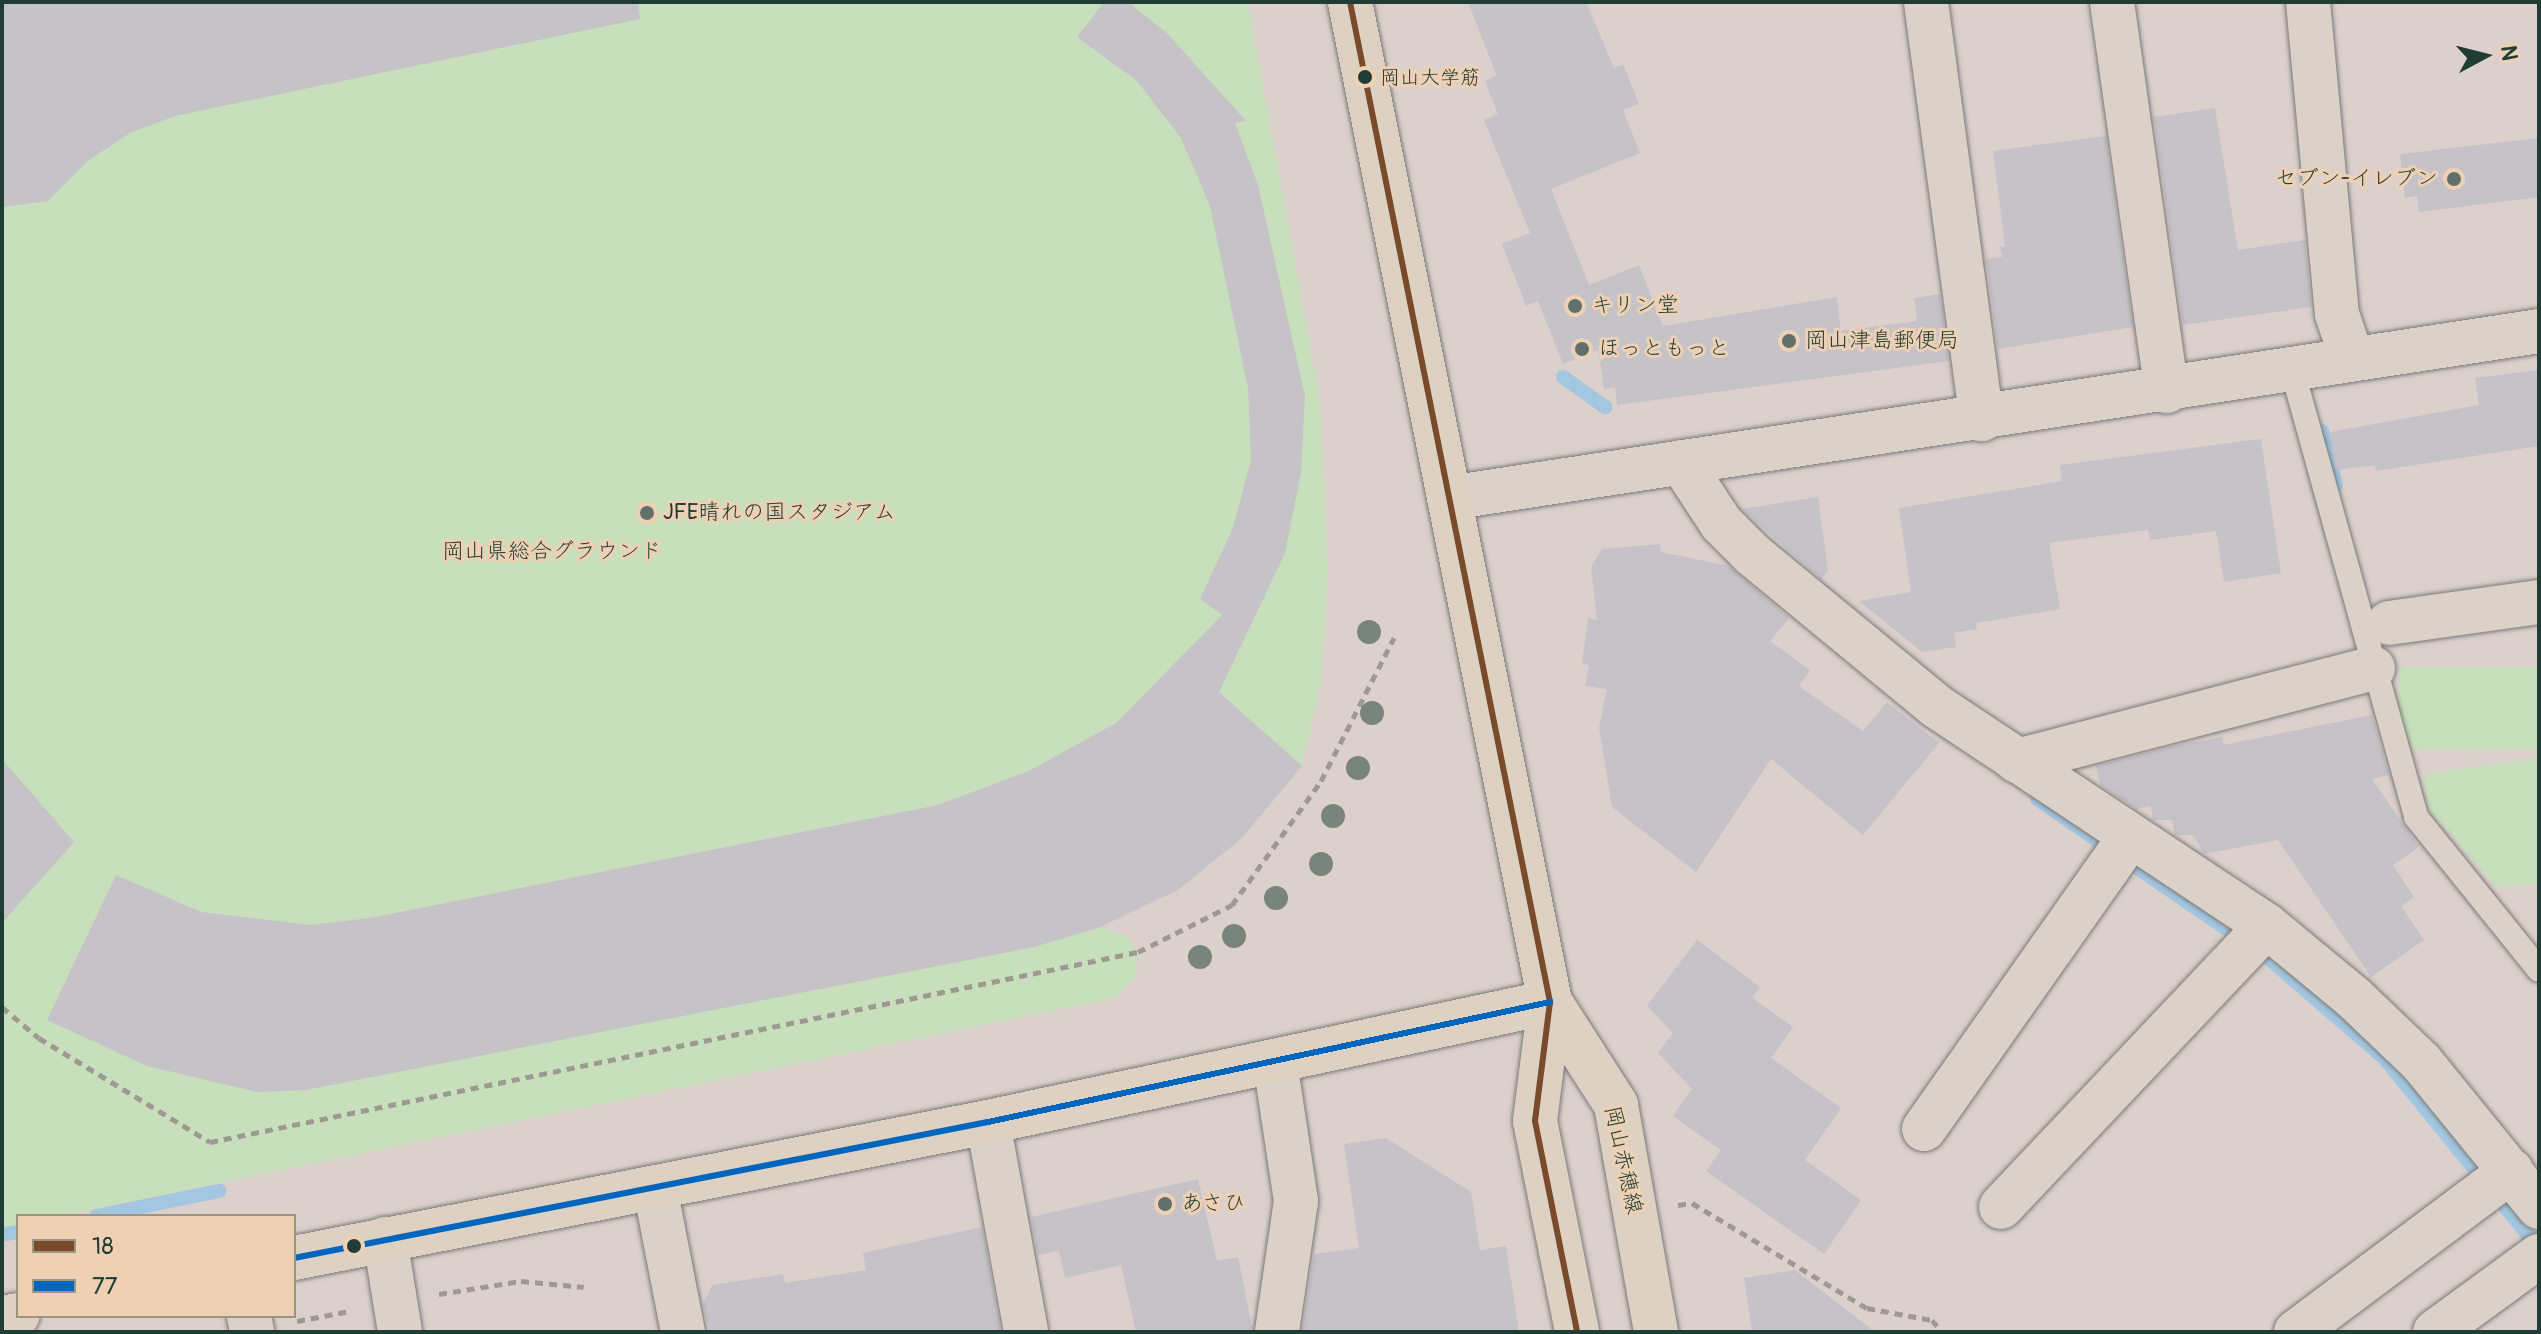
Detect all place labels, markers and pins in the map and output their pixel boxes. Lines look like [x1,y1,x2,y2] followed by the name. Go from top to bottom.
[1380,65,1480,89] place label: 岡山大学筋
[1357,69,1373,85] marker: 岡山大学筋
[2275,166,2438,192] place label: セブン-イレブン
[2445,170,2463,188] marker: セブン-イレブン
[1591,293,1679,319] place label: キリン堂
[1566,297,1584,315] marker: キリン堂
[1805,328,1959,354] place label: 岡山津島郵便局
[1780,332,1798,350] marker: 岡山津島郵便局
[1598,336,1730,362] place label: ほっともっと
[1573,340,1591,358] marker: ほっともっと
[663,500,896,526] place label: JFE晴れの国スタジアム
[638,504,656,522] marker: JFE晴れの国スタジアム
[1181,1191,1247,1217] place label: あさひ
[1156,1195,1174,1213] marker: あさひ
[346,1238,362,1254] unlabelled marker

